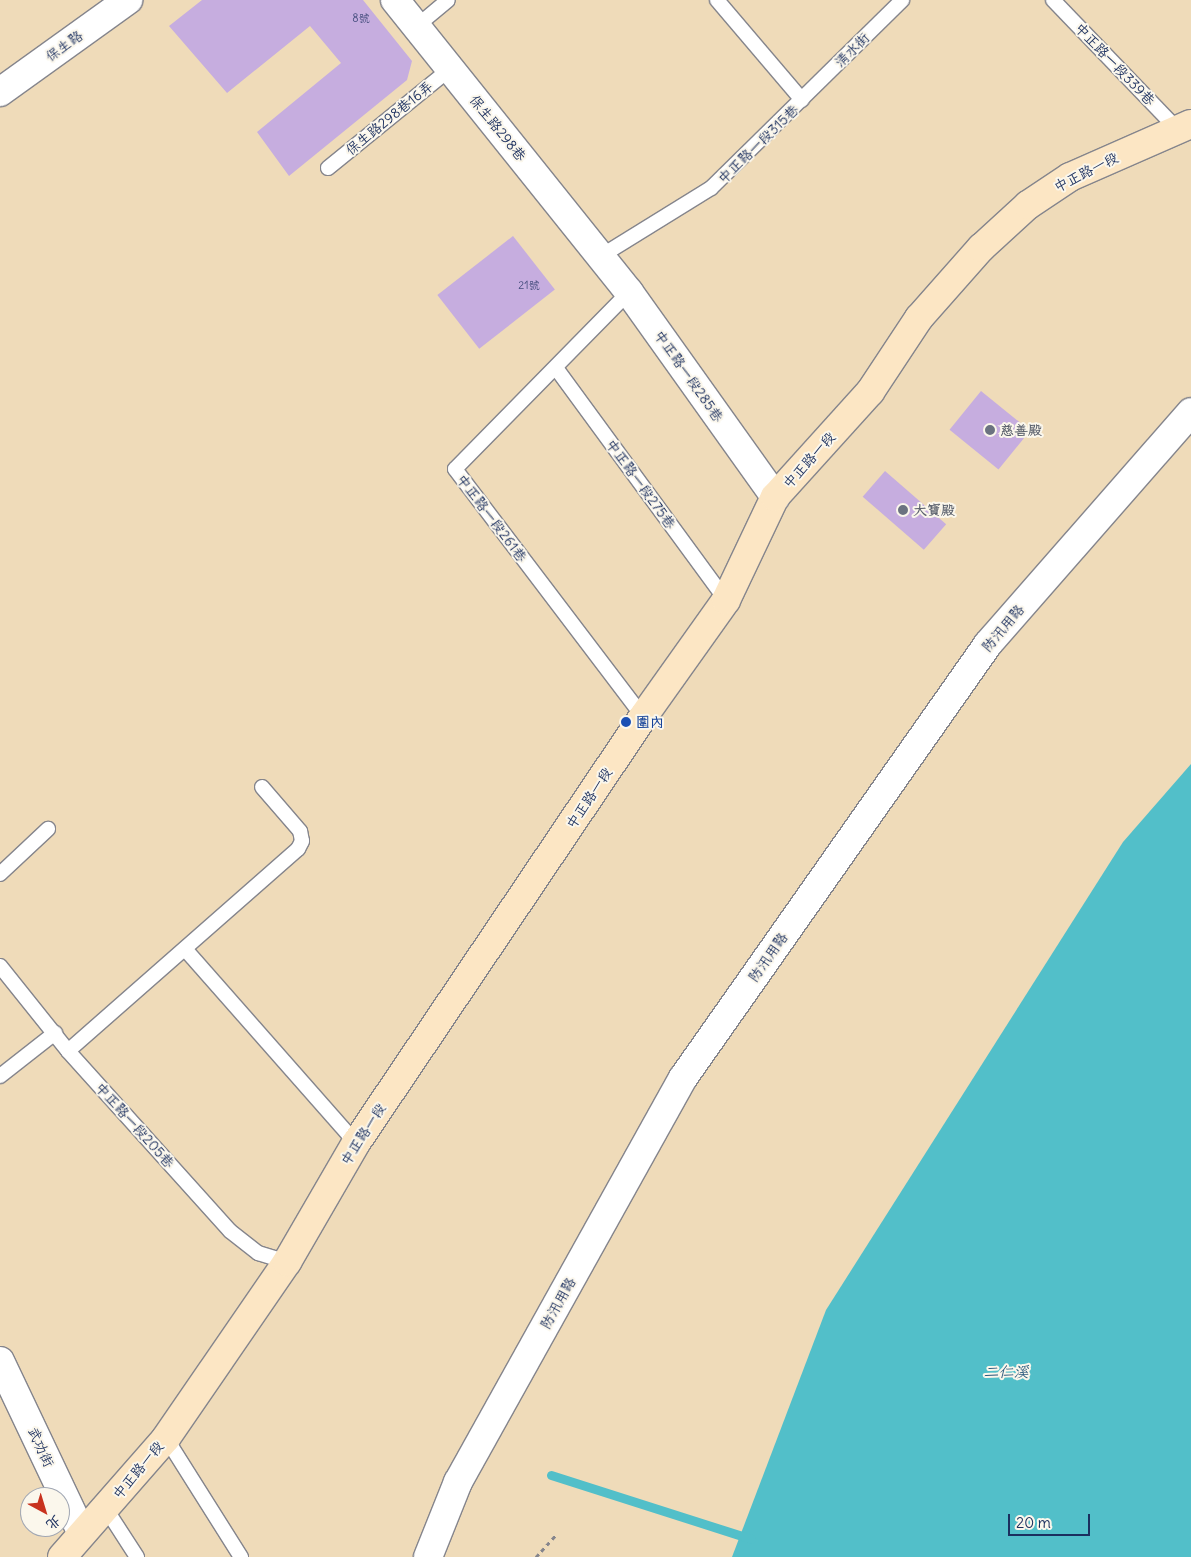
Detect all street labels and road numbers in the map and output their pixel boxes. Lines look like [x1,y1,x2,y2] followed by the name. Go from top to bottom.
[1071,19,1159,109] street label: 中正路一段339巷
[42,27,86,65] street label: 保生路
[831,29,873,71] street label: 清水街
[342,78,436,158] street label: 保生路298巷16弄
[466,92,530,164] street label: 保生路298巷
[714,101,802,187] street label: 中正路一段315巷
[1051,149,1121,195] street label: 中正路一段
[651,327,727,425] street label: 中正路一段285巷
[779,428,839,492] street label: 中正路一段
[603,436,679,532] street label: 中正路一段275巷
[454,471,530,565] street label: 中正路一段261巷
[979,601,1027,655] street label: 防汛用路
[562,764,616,832] street label: 中正路一段
[745,929,791,985] street label: 防汛用路
[92,1079,178,1171] street label: 中正路一段205巷
[337,1100,389,1168] street label: 中正路一段
[537,1274,579,1332] street label: 防汛用路
[25,1424,57,1470] street label: 武功街
[109,1438,167,1502] street label: 中正路一段

